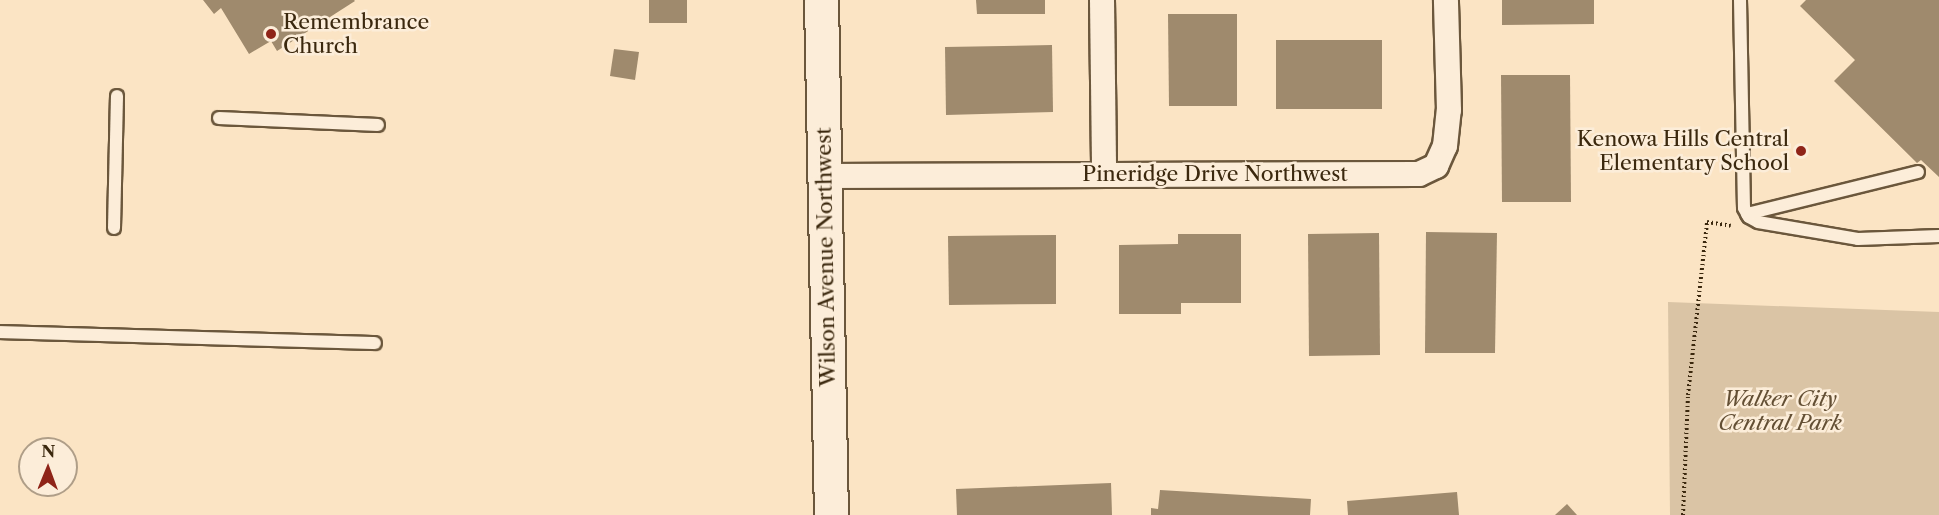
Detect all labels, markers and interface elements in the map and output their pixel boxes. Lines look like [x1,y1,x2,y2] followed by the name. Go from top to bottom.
[283,9,429,59] place label: Remembrance Church
[264,27,278,41] marker: Remembrance Church
[1576,126,1789,176] place label: Kenowa Hills Central Elementary School
[811,127,841,387] street label: Wilson Avenue Northwest
[1794,144,1808,158] marker: Kenowa Hills Central Elementary School
[1082,161,1348,187] street label: Pineridge Drive Northwest
[1718,386,1842,436] park label: Walker City Central Park
[18,437,78,497] north arrow
[41,441,55,461] text: N

